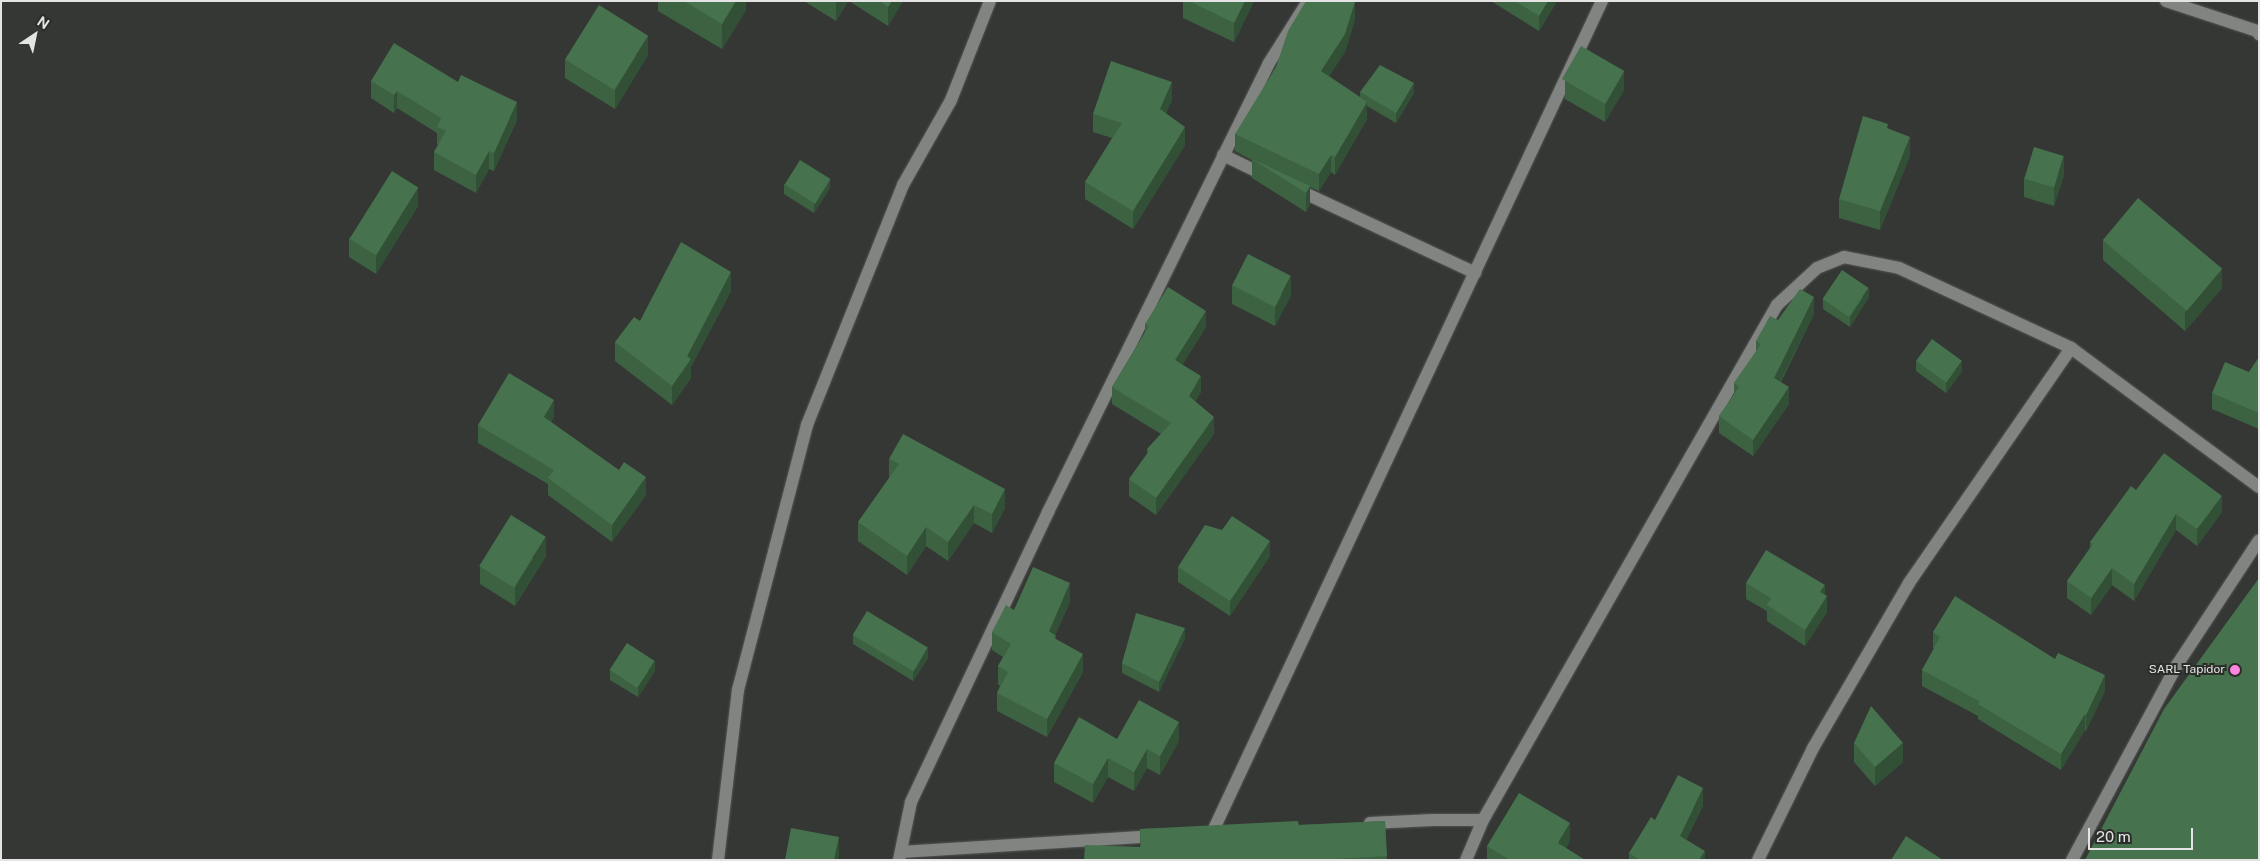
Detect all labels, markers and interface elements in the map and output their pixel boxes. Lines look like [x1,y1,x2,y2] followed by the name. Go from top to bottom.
[10,10,60,60] north arrow
[34,13,52,32] text: N
[2149,663,2225,677] place label: SARL Tapidor
[2229,664,2241,676] marker: SARL Tapidor
[2090,818,2195,850] scale bar
[2096,828,2131,845] text: 20 m

